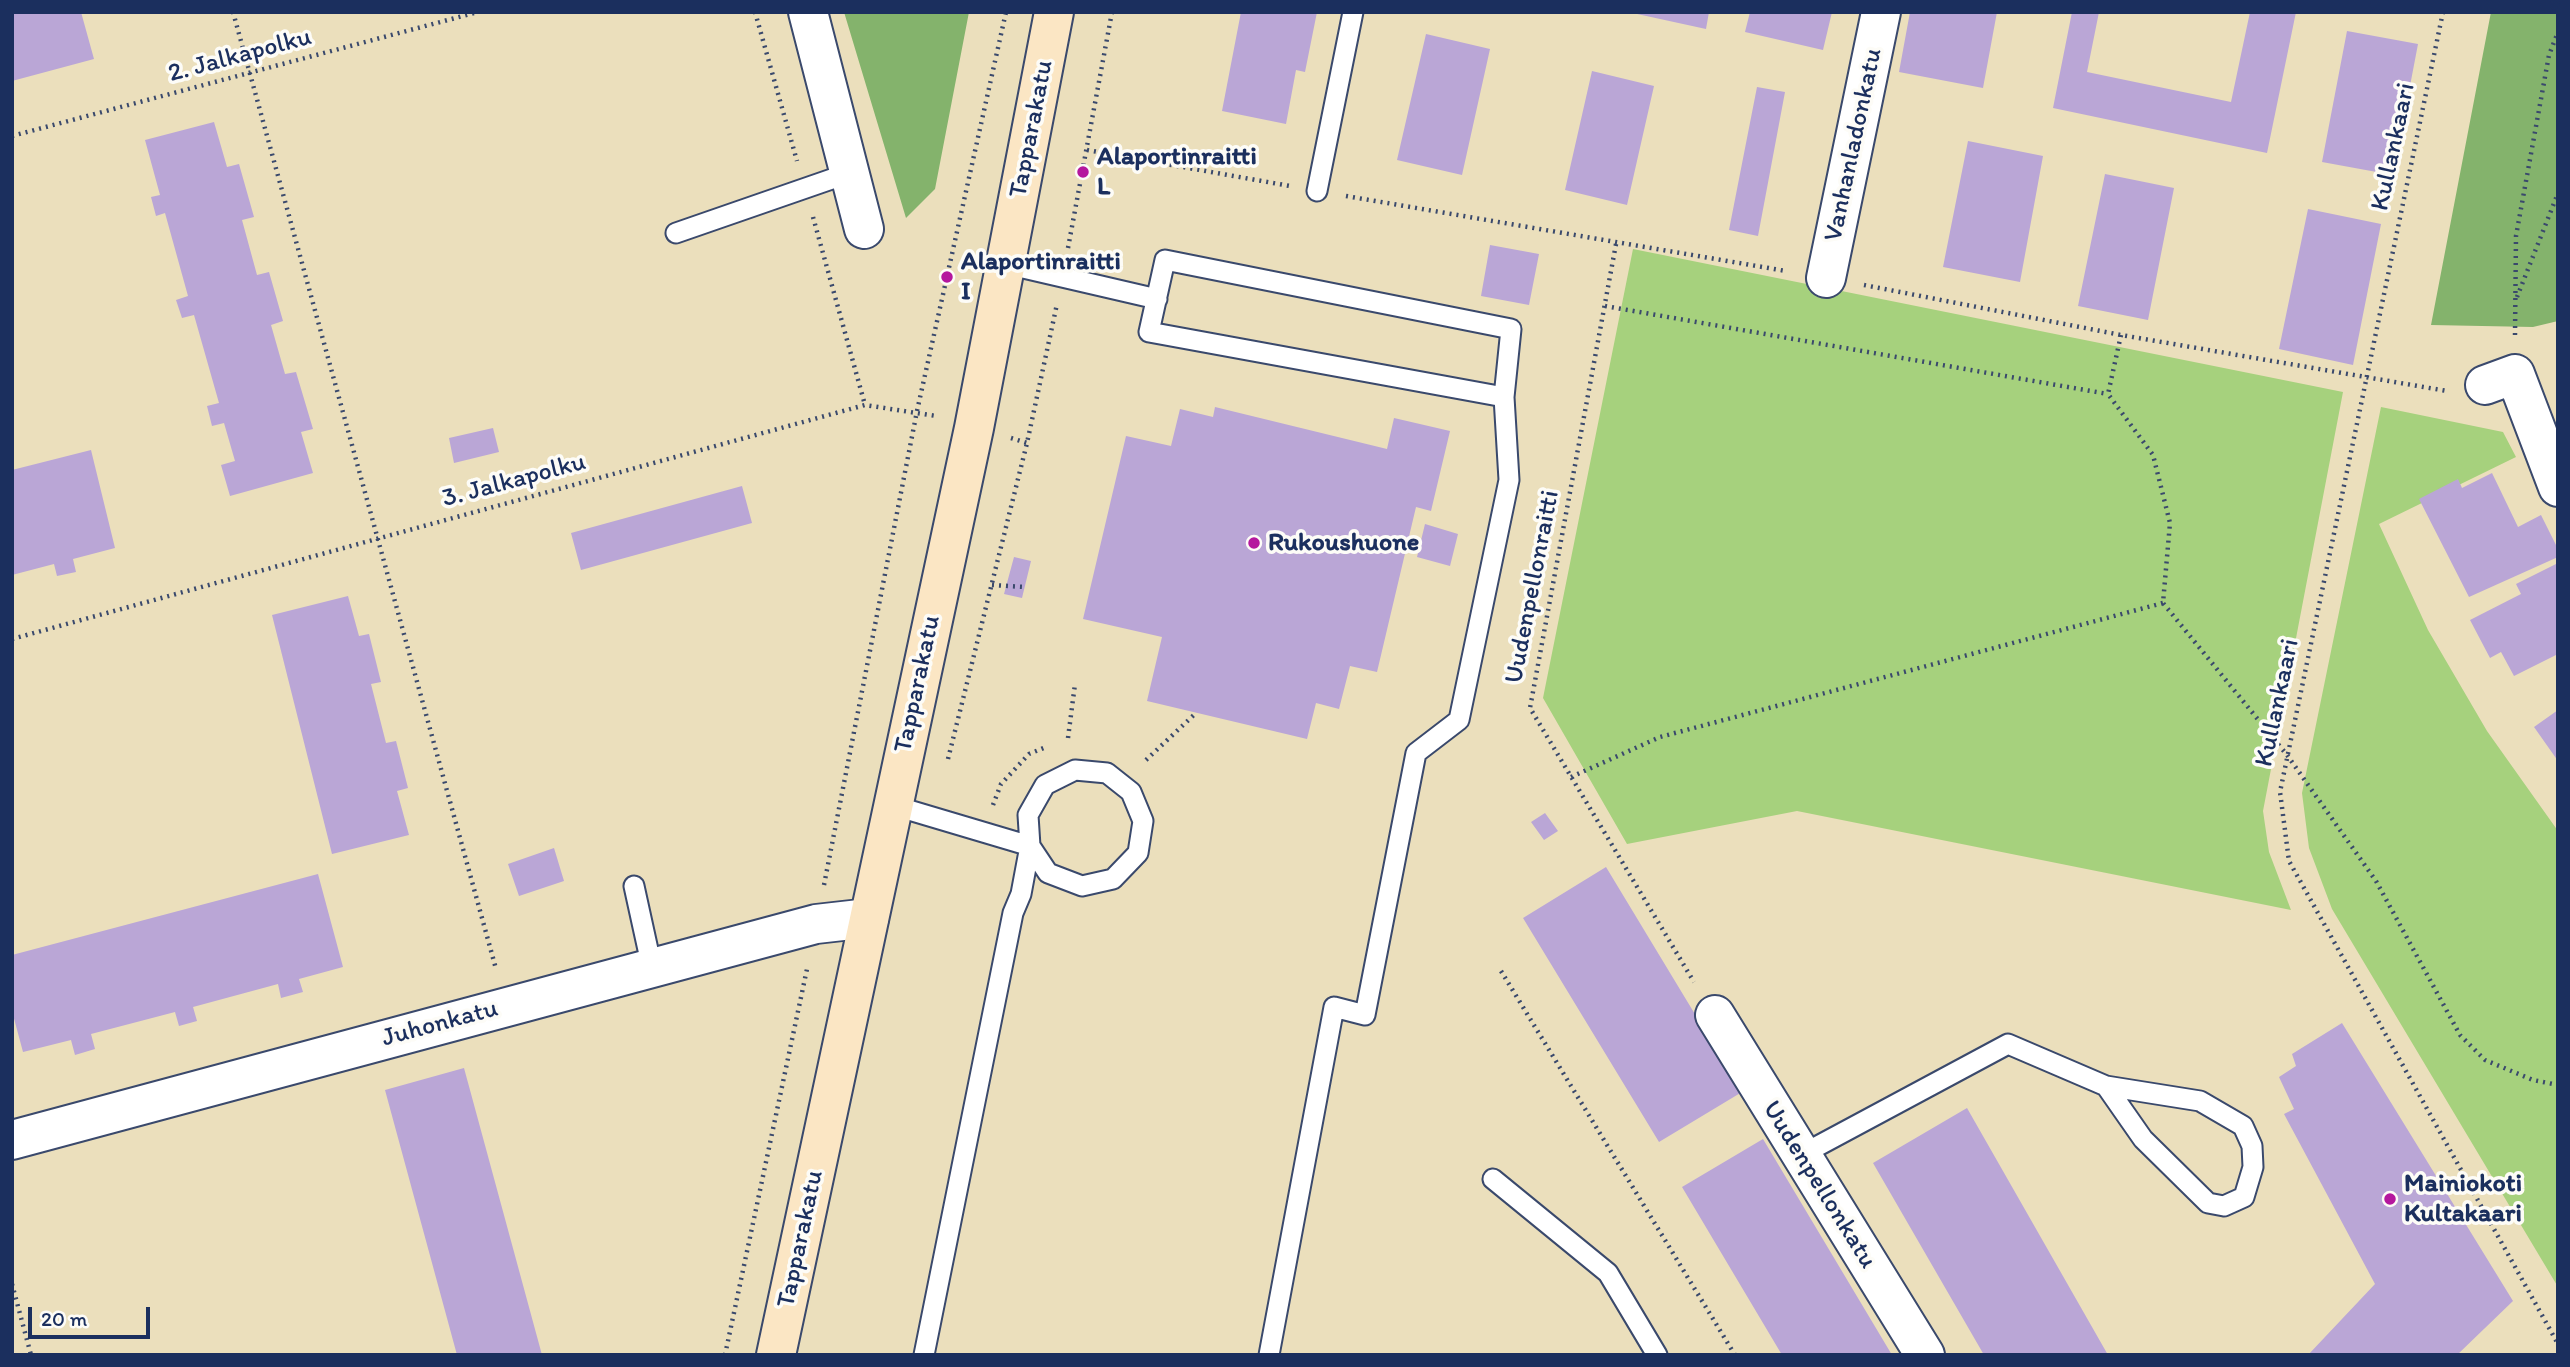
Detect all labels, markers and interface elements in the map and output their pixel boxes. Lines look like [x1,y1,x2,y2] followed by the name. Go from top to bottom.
[165,22,315,90] street label: 2. Jalkapolku
[1818,46,1890,244] street label: Vanhanladonkatu
[1003,57,1061,201] street label: Tapparakatu
[2365,80,2423,214] street label: Kullankaari
[1097,141,1257,202] place label: Alaportinraitti L
[1075,164,1091,180] marker: Alaportinraitti L
[961,246,1121,308] place label: Alaportinraitti I
[939,269,955,285] marker: Alaportinraitti I
[439,447,589,515] street label: 3. Jalkapolku
[1499,488,1567,686] street label: Uudenpellonraitti
[1268,527,1419,559] place label: Rukoushuone
[1246,535,1262,551] marker: Rukoushuone
[888,612,948,756] street label: Tapparakatu
[2249,636,2307,770] street label: Kullankaari
[378,994,502,1054] street label: Juhonkatu
[1755,1095,1883,1275] street label: Uudenpellonkatu
[771,1167,831,1311] street label: Tapparakatu
[2404,1168,2522,1230] place label: Mainiokoti Kultakaari
[2382,1191,2398,1207] marker: Mainiokoti Kultakaari
[32,1294,154,1338] scale bar
[41,1306,87,1331] text: 20 m

